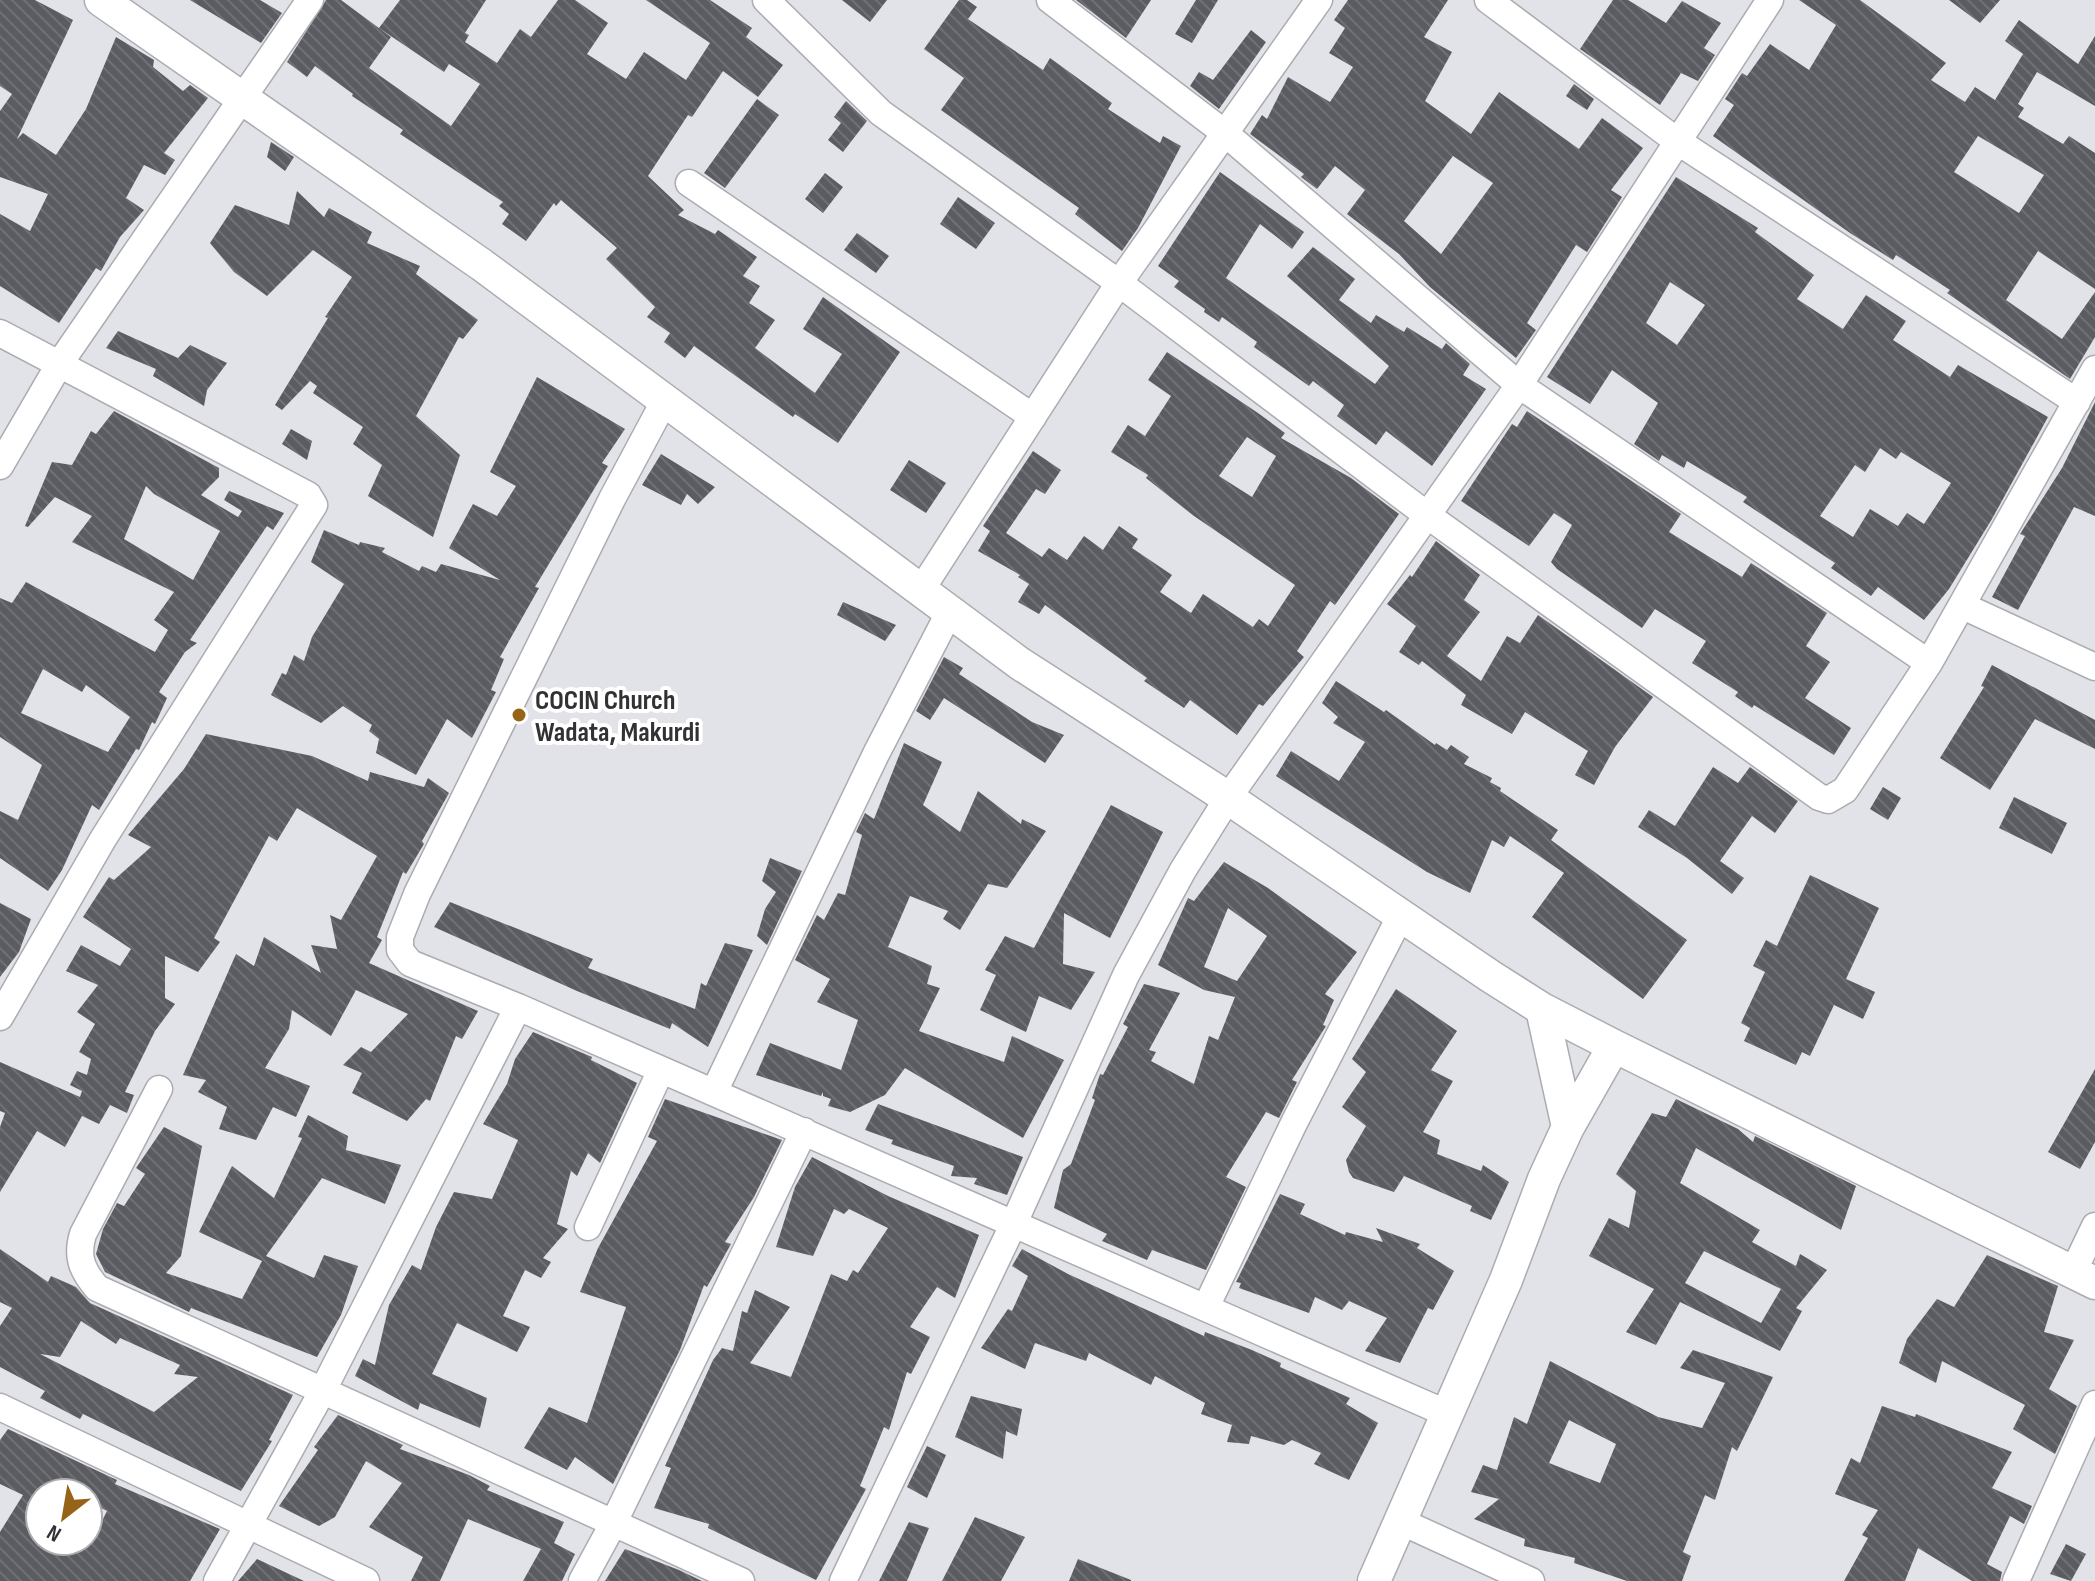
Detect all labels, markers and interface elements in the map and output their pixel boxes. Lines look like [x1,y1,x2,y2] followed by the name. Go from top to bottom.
[535,684,700,749] place label: COCIN Church Wadata, Makurdi
[510,706,528,724] marker: COCIN Church Wadata, Makurdi
[24,1477,104,1557] north arrow
[42,1518,66,1547] text: N

